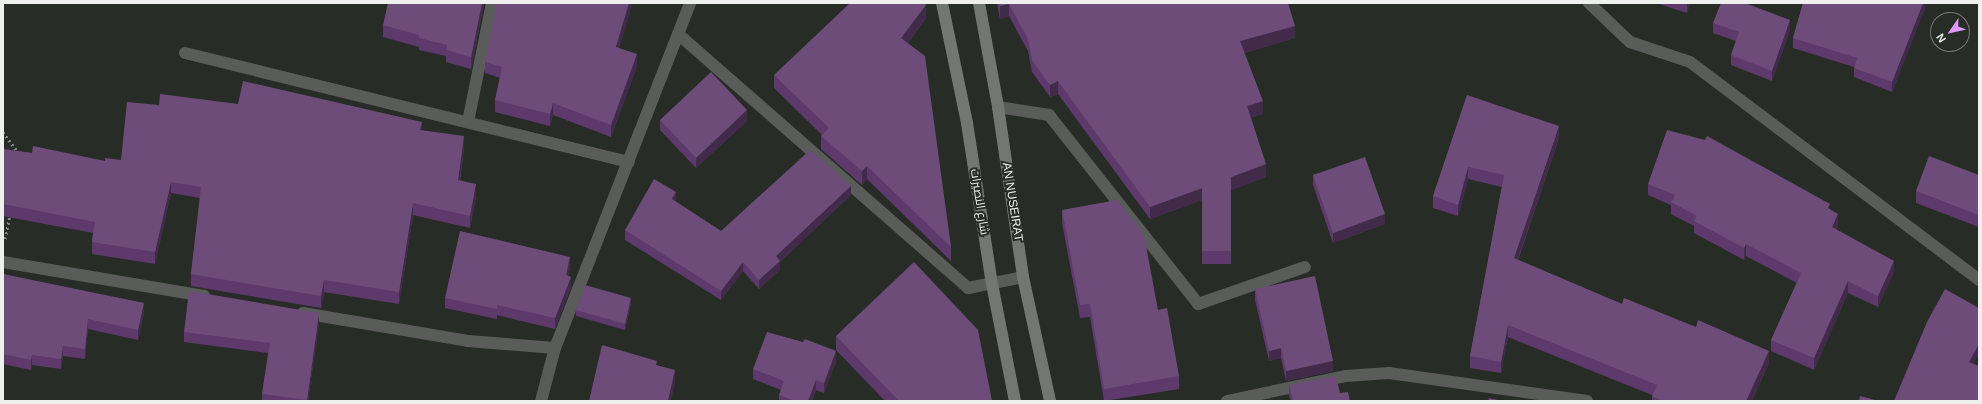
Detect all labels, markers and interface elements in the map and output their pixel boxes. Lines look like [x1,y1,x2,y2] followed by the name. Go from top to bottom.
[1930,12,1970,52] north arrow
[1934,32,1948,45] text: N
[999,161,1025,243] street label: AN NUSEIRAT
[967,168,991,236] street label: شارع النصيرات

